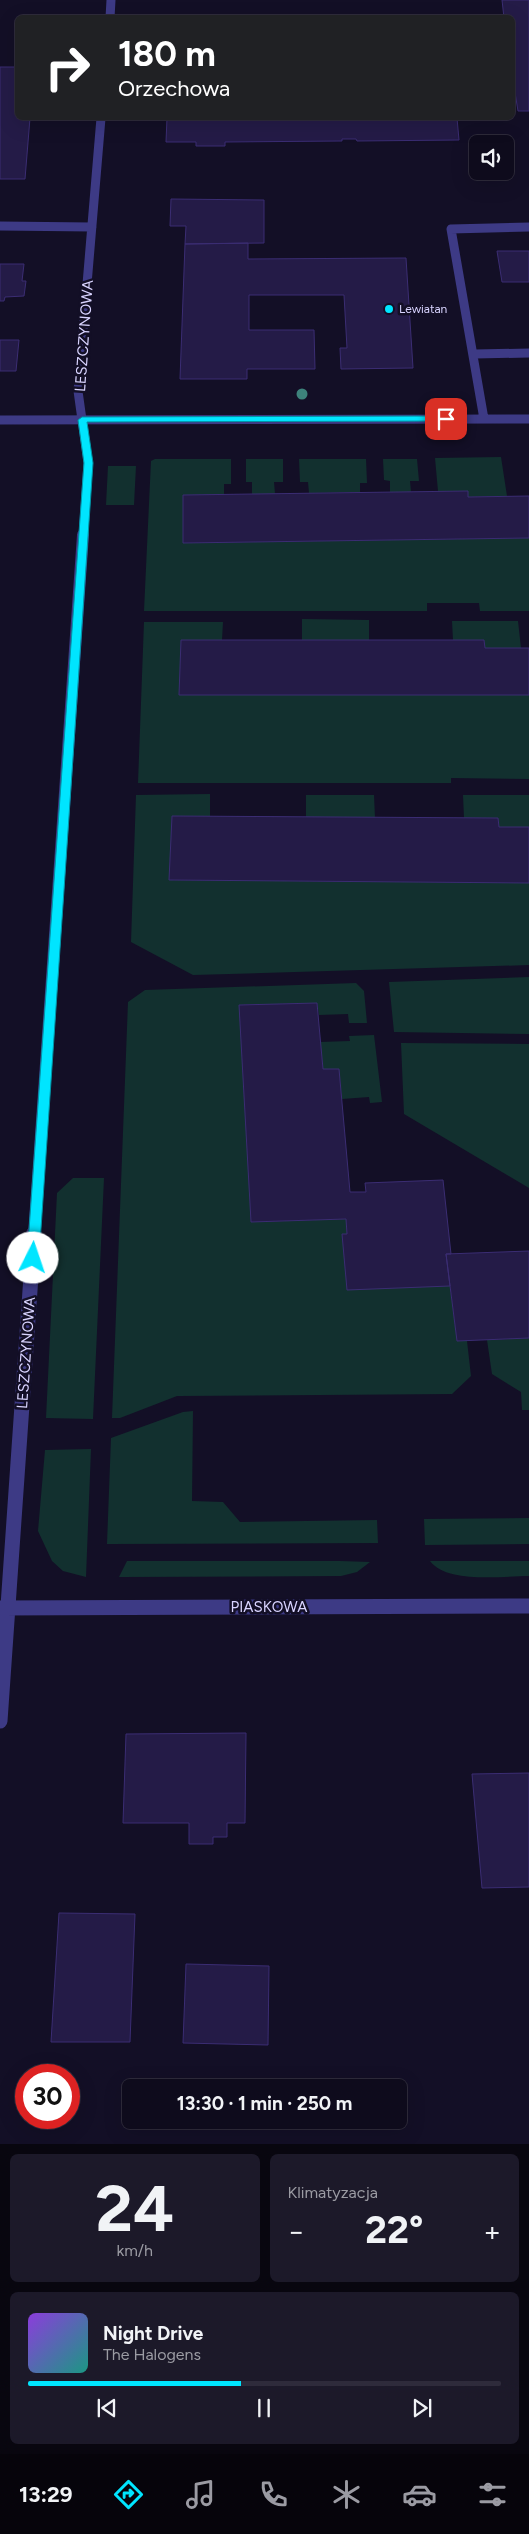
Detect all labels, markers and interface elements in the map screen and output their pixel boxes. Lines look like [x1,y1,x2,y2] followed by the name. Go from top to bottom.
[118,33,216,75] text: 180 m
[35,35,100,100] icon: right
[118,75,230,102] text: Orzechowa
[469,135,514,180] map controls
[469,135,514,180] button: sound
[71,279,97,393] street label: LESZCZYNOWA
[399,302,448,316] place label: Lewiatan
[383,303,395,315] marker: Lewiatan
[425,398,467,440] pin
[432,405,460,433] icon: arrive
[6,1231,58,1283] position arrow
[13,1296,39,1410] street label: LESZCZYNOWA
[231,1598,307,1616] street label: PIASKOWA
[15,2064,80,2129] speed limit sign: 30
[177,2092,352,2115] text: 13:30 · 1 min · 250 m
[95,2169,174,2247] text: 24
[288,2183,378,2202] text: Klimatyzacja
[365,2207,423,2253] text: 22°
[288,2214,305,2248] text: −
[484,2214,501,2248] text: +
[116,2241,153,2260] text: km/h
[103,2322,203,2345] text: Night Drive
[103,2345,201,2364] text: The Halogens
[93,2394,121,2422] icon: previous
[250,2394,278,2422] icon: pause
[408,2394,436,2422] icon: next
[111,2477,146,2512] icon: directions
[183,2477,218,2512] icon: music
[256,2477,291,2512] icon: phone
[329,2477,364,2512] icon: climate
[402,2477,437,2512] icon: car
[475,2477,510,2512] icon: filters
[19,2481,73,2508] text: 13:29

